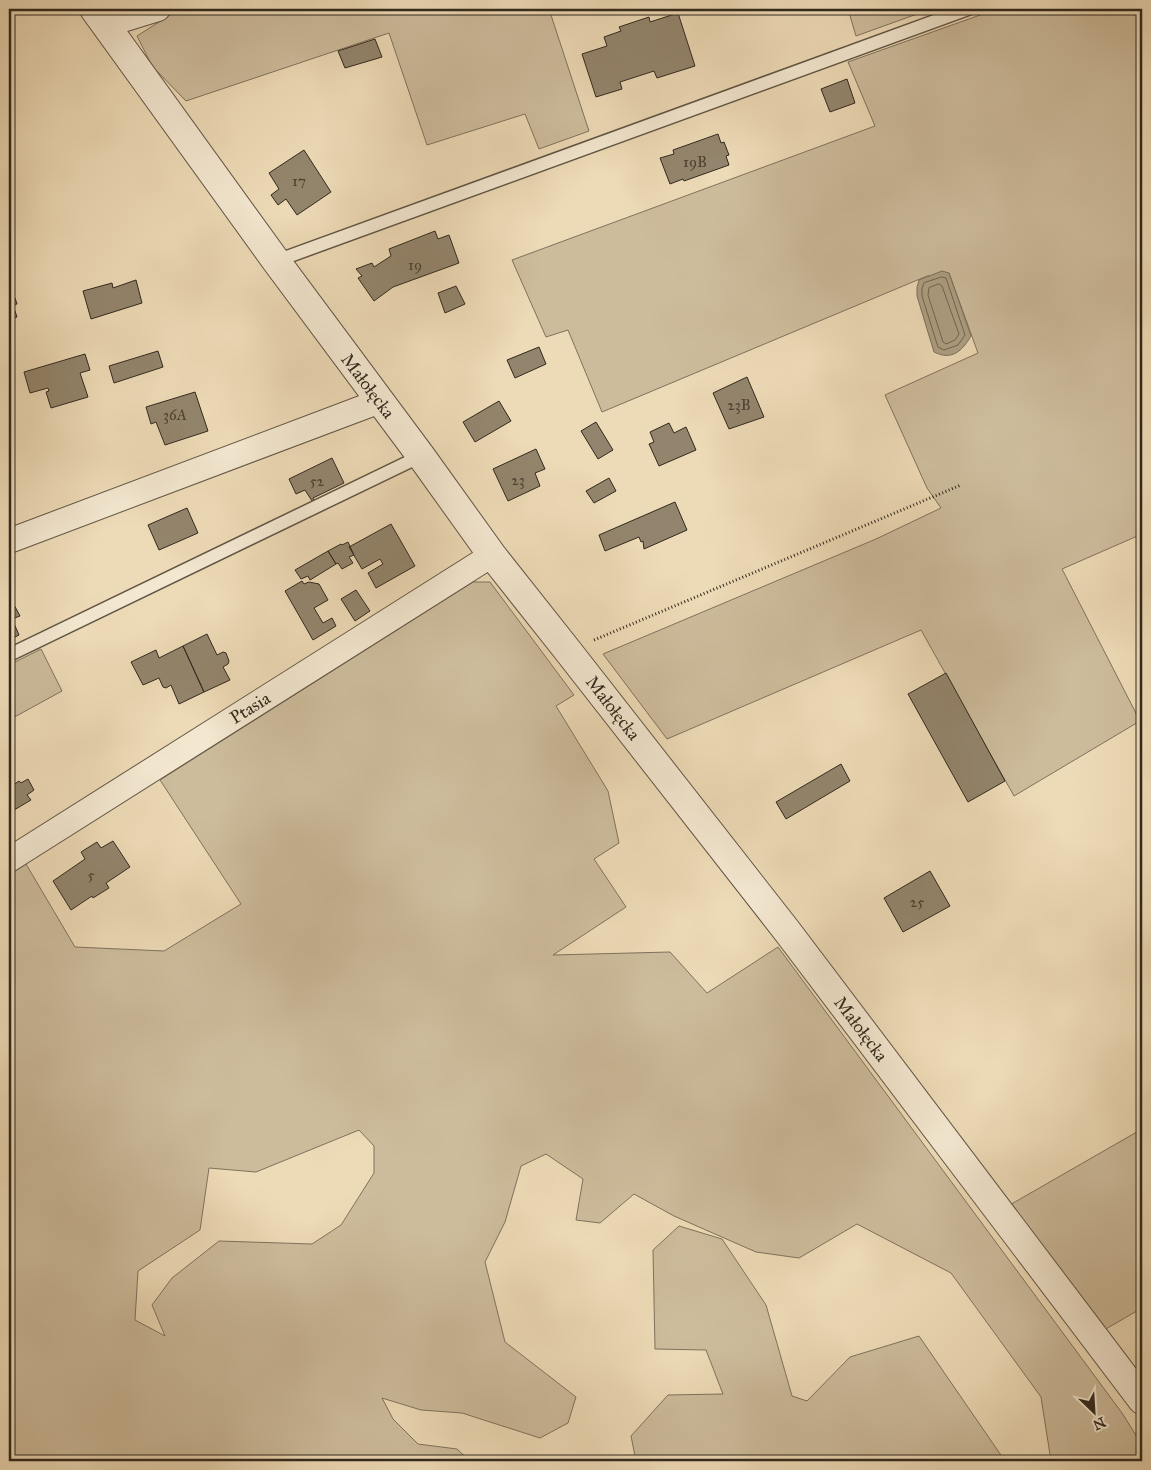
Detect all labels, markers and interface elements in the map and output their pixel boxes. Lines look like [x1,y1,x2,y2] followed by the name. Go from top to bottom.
[683,153,707,171] house number: 19B
[292,172,306,190] house number: 17
[408,256,422,274] house number: 19
[336,349,400,423] street label: Małołęcka
[727,396,751,414] house number: 23B
[163,406,187,424] house number: 36A
[511,471,525,489] house number: 23
[310,472,325,490] house number: 52
[581,671,645,745] street label: Małołęcka
[226,687,275,729] street label: Ptasia
[88,866,95,884] house number: 5
[910,893,924,911] house number: 25
[829,992,893,1066] street label: Małołęcka
[1068,1388,1118,1438] north arrow
[1090,1413,1108,1434] text: N

